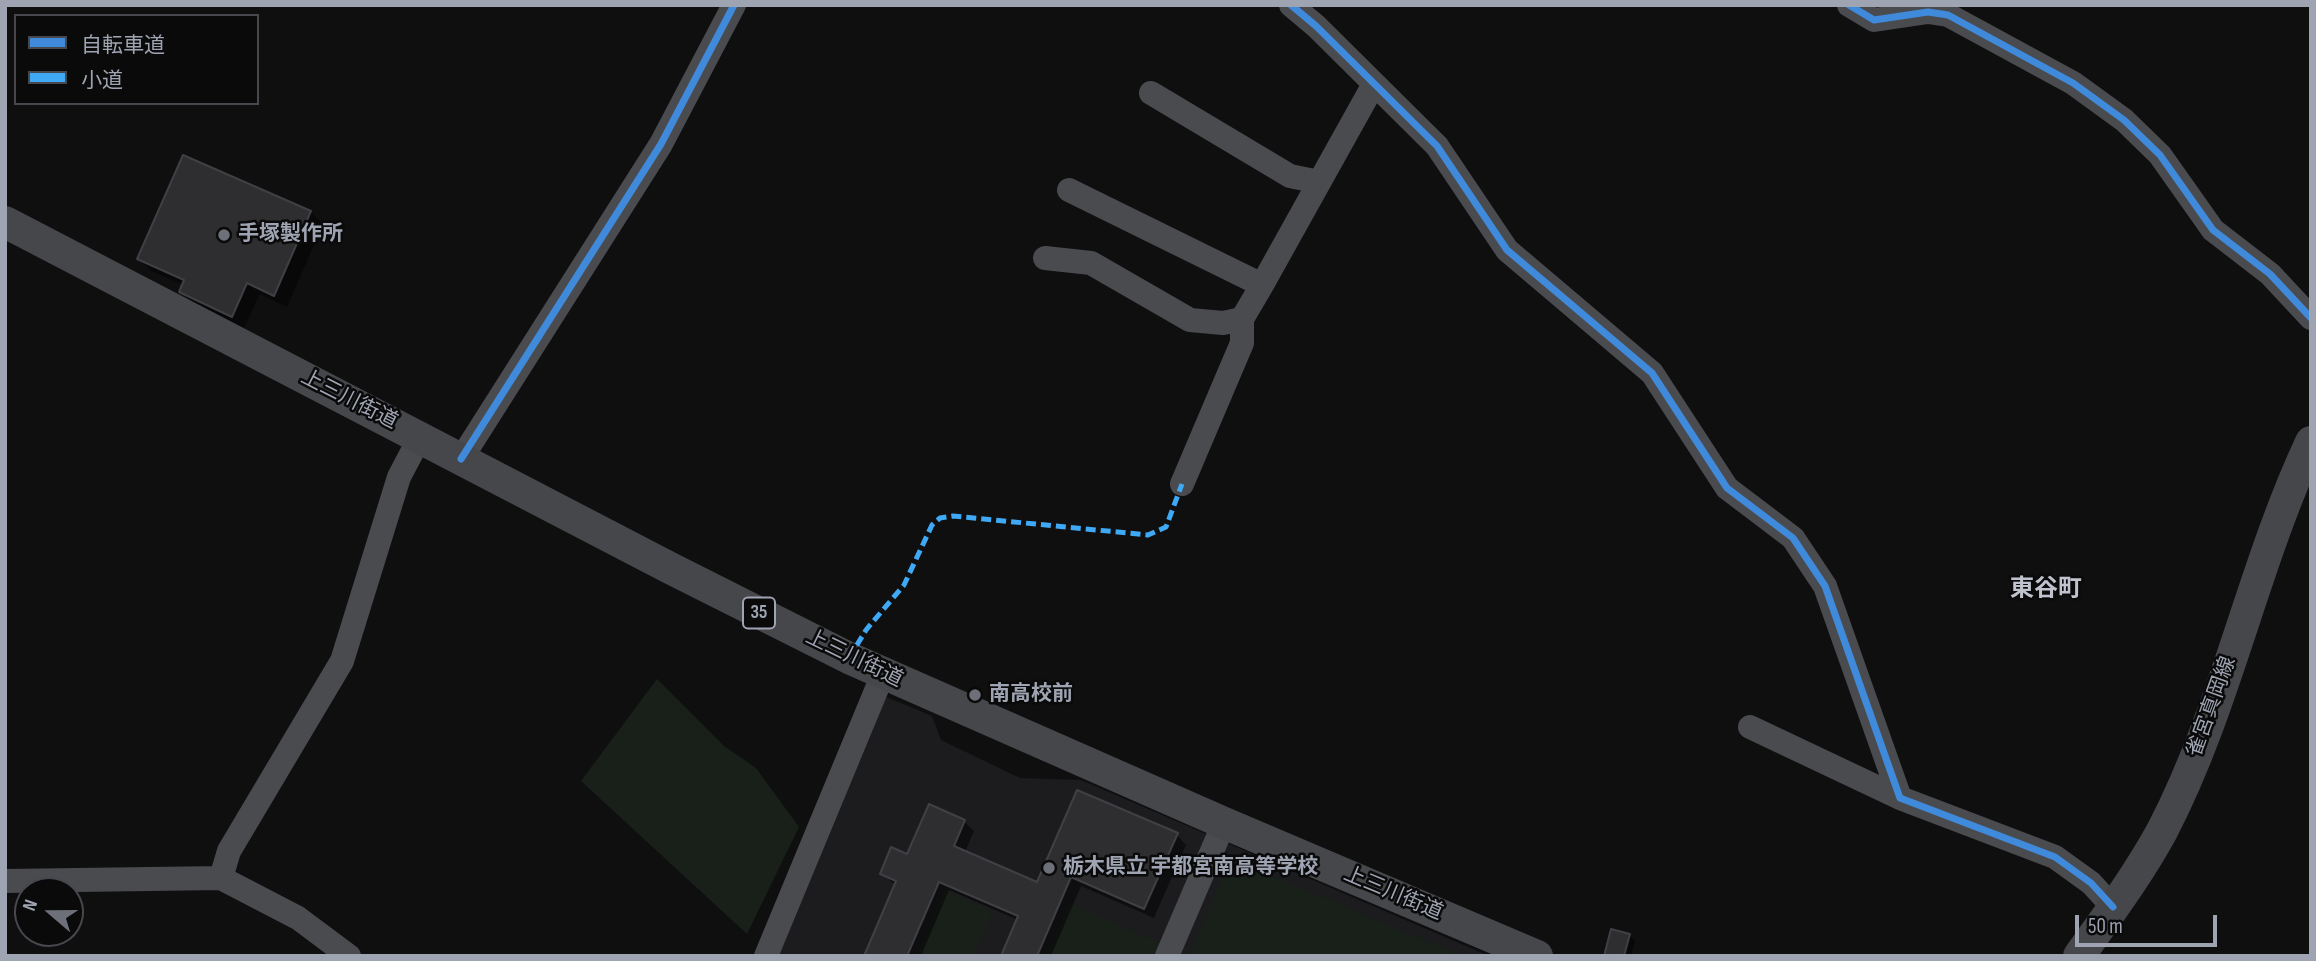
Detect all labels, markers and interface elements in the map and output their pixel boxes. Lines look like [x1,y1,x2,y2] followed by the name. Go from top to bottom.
[14,14,259,105] legend
[81,33,165,58] text: 自転車道
[81,68,123,93] text: 小道
[238,222,343,248] place label: 手塚製作所
[216,227,232,243] marker: 手塚製作所
[297,365,401,435] street label: 上三川街道
[2010,576,2082,604] district label: 東谷町
[743,598,775,628] road number: 35
[801,625,907,693] street label: 上三川街道
[2182,653,2242,761] street label: 雀宮真岡線
[989,682,1073,708] place label: 南高校前
[967,687,983,703] marker: 南高校前
[1063,855,1318,881] place label: 栃木県立 宇都宮南高等学校
[1041,860,1057,876] marker: 栃木県立 宇都宮南高等学校
[1340,862,1446,926] street label: 上三川街道
[14,877,84,947] north arrow
[18,897,43,914] text: N
[2078,902,2220,946] scale bar
[2088,914,2123,939] text: 50 m

